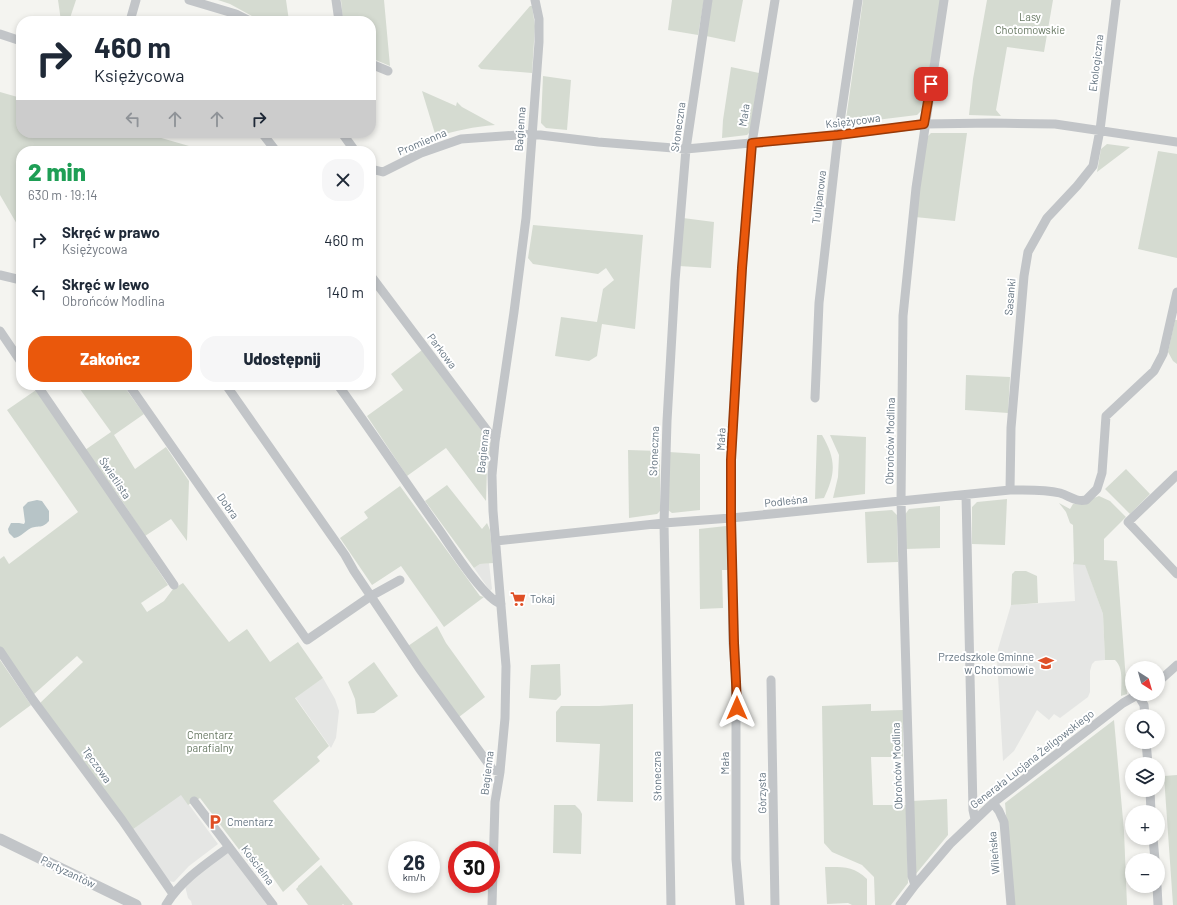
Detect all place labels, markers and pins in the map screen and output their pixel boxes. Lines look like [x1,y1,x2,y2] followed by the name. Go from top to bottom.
[914,67,948,101] pin
[509,590,527,608] supermarket icon: Tokaj
[530,592,555,605] place label: Tokaj
[938,650,1034,676] place label: Przedszkole Gminne w Chotomowie
[1037,654,1055,672] school or university icon: Przedszkole Gminne w Chotomowie
[206,813,224,831] parking icon: Cmentarz
[227,815,273,828] place label: Cmentarz

